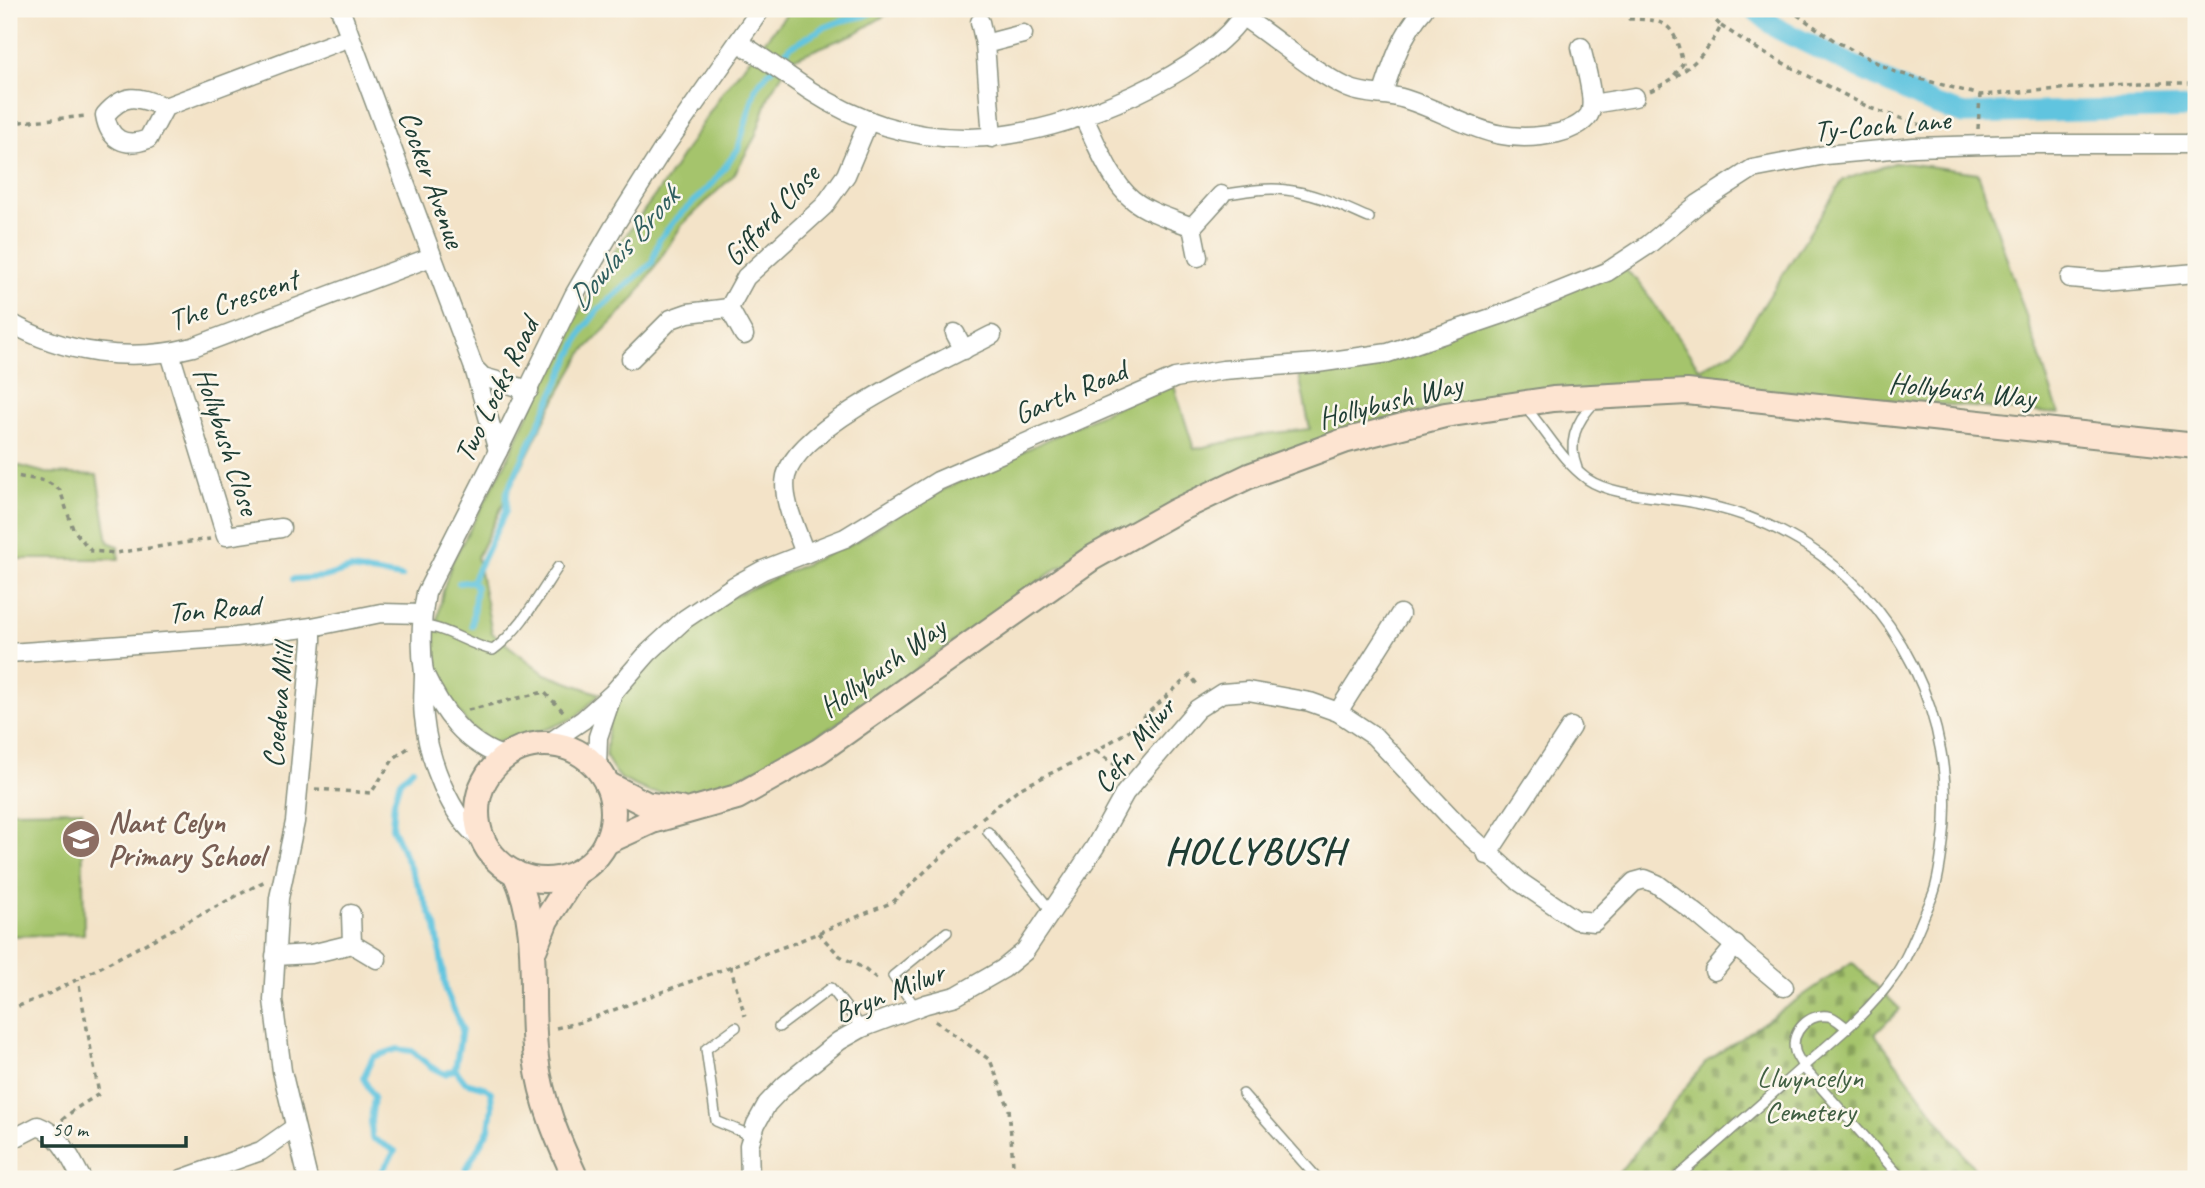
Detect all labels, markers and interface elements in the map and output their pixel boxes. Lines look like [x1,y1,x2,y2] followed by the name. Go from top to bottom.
[1812,100,1954,150] street label: Ty-Coch Lane
[390,105,475,255] street label: Cocker Avenue
[714,154,829,274] street label: Gifford Close
[558,173,692,319] water label: Dowlais Brook
[163,259,307,340] street label: The Crescent
[445,308,549,469] street label: Two Locks Road
[1008,350,1136,433] street label: Garth Road
[185,362,269,522] street label: Hollybush Close
[1887,363,2040,417] street label: Hollybush Way
[1314,364,1469,437] street label: Hollybush Way
[167,586,266,632] street label: Ton Road
[811,607,955,726] street label: Hollybush Way
[254,638,303,769] street label: Coedeva Mill
[1084,688,1185,800] street label: Cefn Milwr
[108,803,270,875] place label: Nant Celyn Primary School
[60,818,102,860] school or university icon: Nant Celyn Primary School
[1165,827,1350,874] district label: HOLLYBUSH
[828,952,952,1031] street label: Bryn Milwr
[1757,1058,1864,1130] park label: Llwyncelyn Cemetery
[42,1104,186,1148] scale bar
[52,1116,90,1142] text: 50 m

